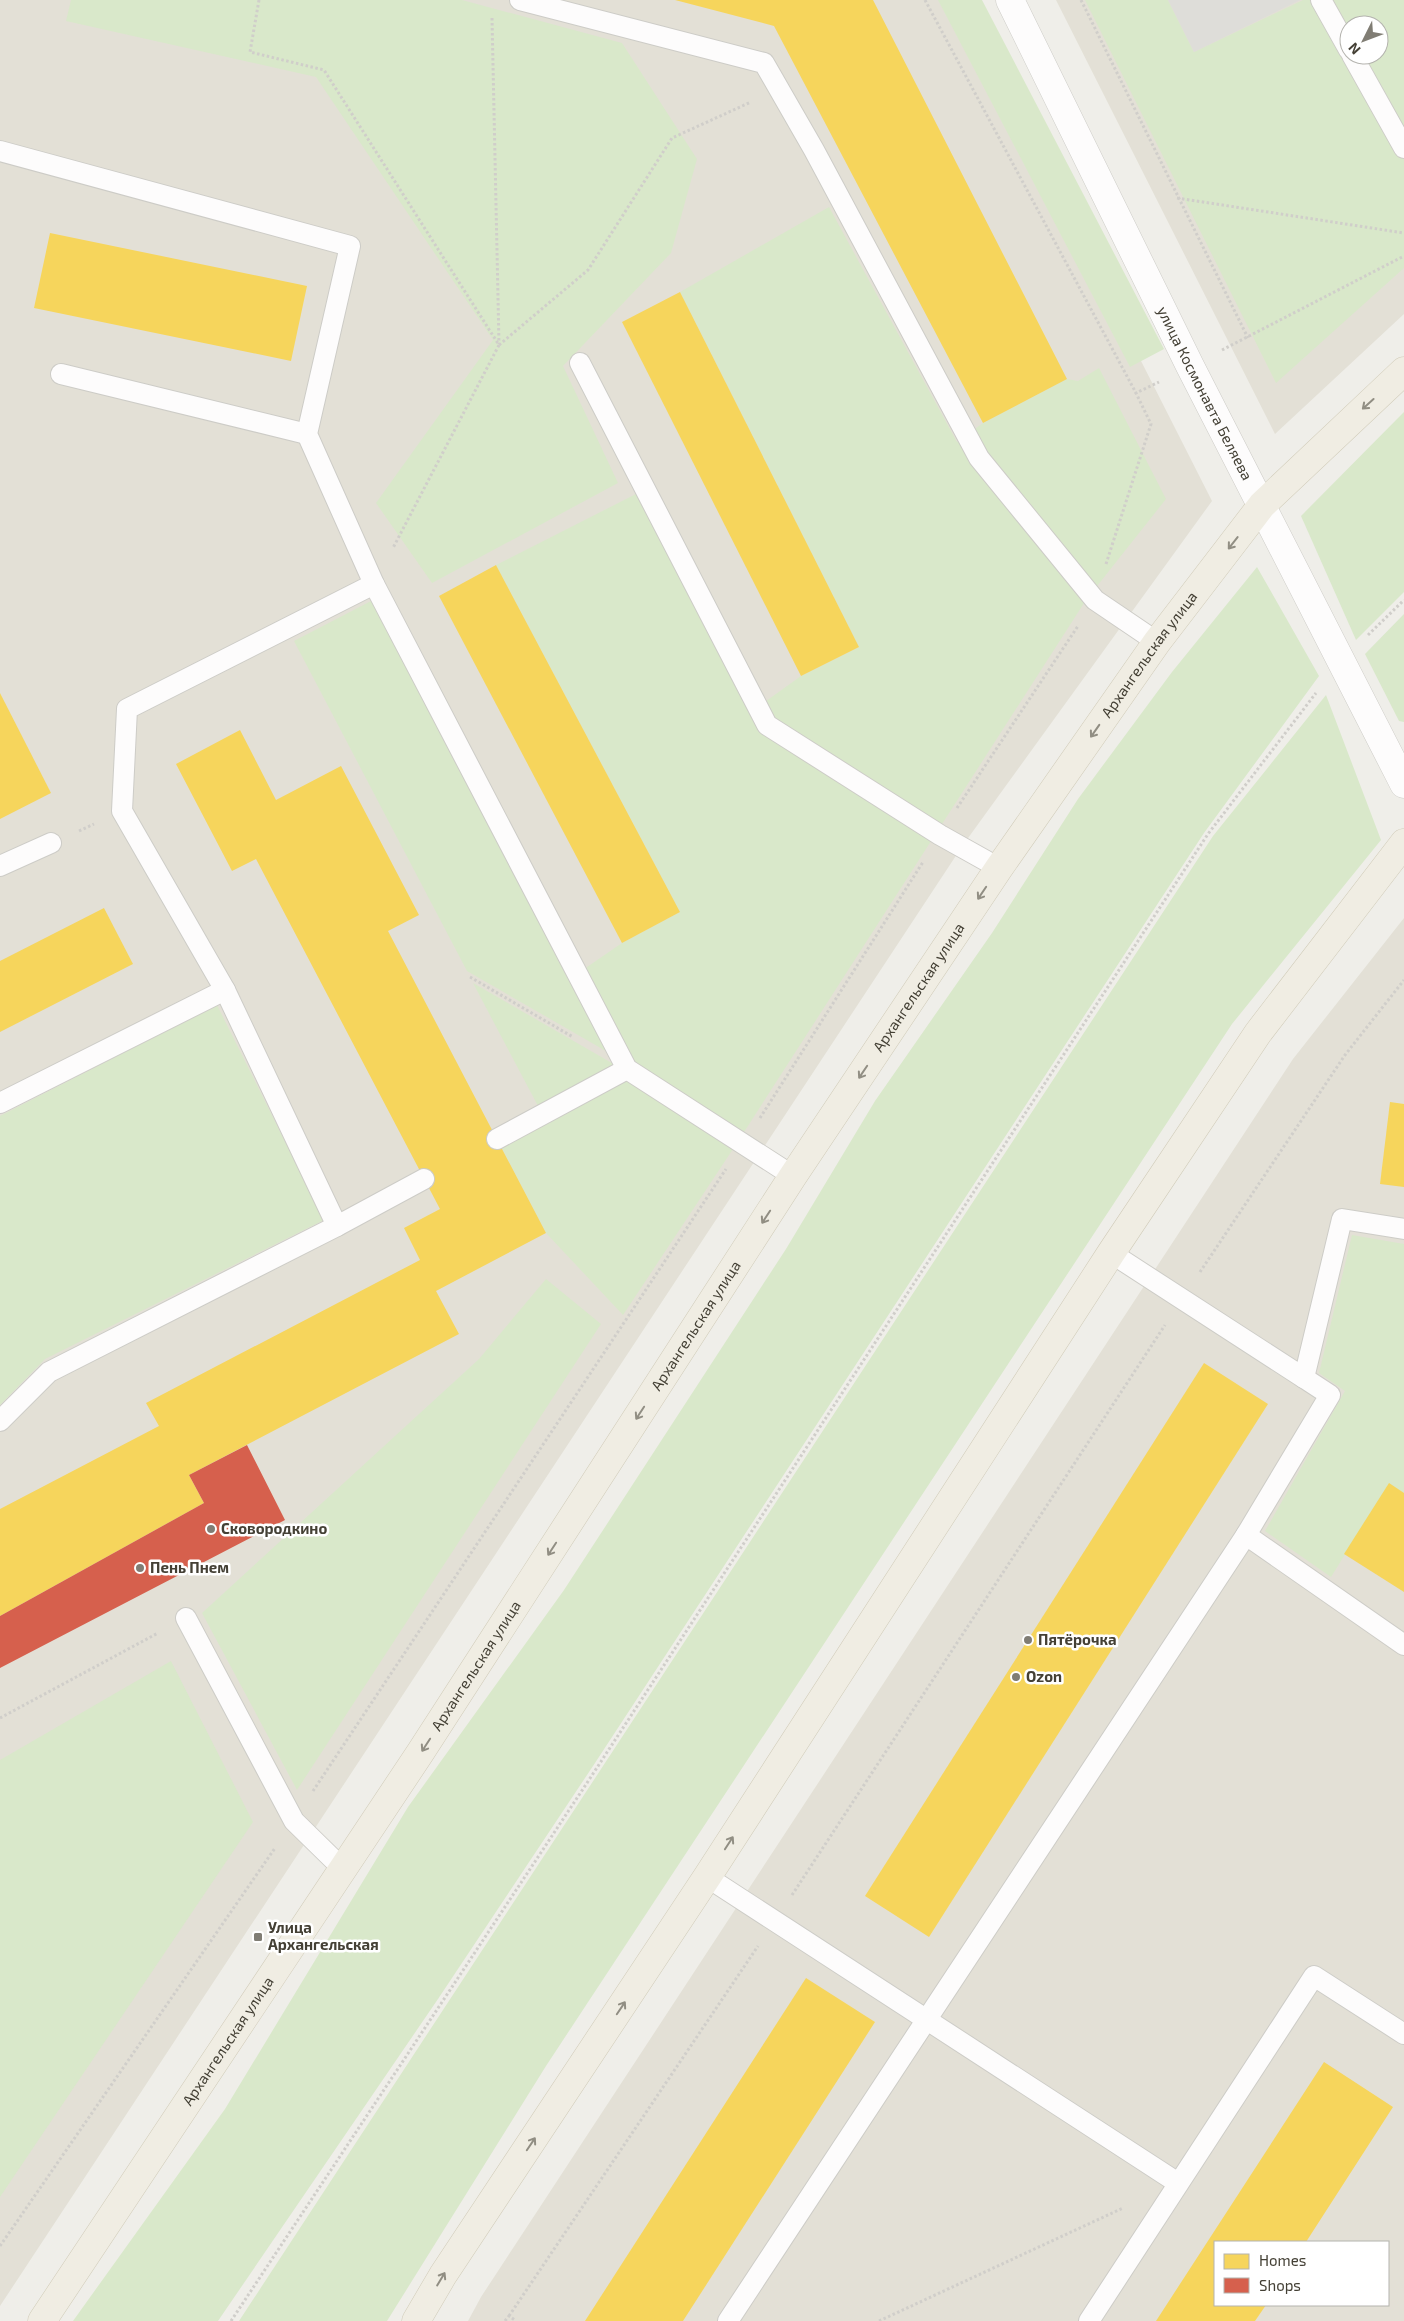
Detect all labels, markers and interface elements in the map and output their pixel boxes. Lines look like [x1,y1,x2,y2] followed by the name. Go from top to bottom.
[1339,15,1389,65] north arrow
[1344,40,1364,58] text: N
[1153,303,1257,483] street label: улица Космонавта Беляева
[1361,398,1374,410] one-way arrow
[1227,536,1238,549] one-way arrow
[1097,587,1200,721] street label: Архангельская улица
[1090,723,1100,737] one-way arrow
[977,886,988,900] one-way arrow
[869,919,968,1055] street label: Архангельская улица
[858,1064,868,1078] one-way arrow
[761,1210,771,1224] one-way arrow
[647,1257,744,1394] street label: Архангельская улица
[635,1405,645,1419] one-way arrow
[221,1519,327,1537] place label: Сковородкино
[205,1523,217,1535] marker: Сковородкино
[547,1542,557,1556] one-way arrow
[150,1558,229,1576] place label: Пень Пнем
[134,1562,146,1574] marker: Пень Пнем
[427,1597,524,1734] street label: Архангельская улица
[1038,1630,1117,1648] place label: Пятёрочка
[1022,1634,1034,1646] marker: Пятёрочка
[1026,1667,1062,1685] place label: Ozon
[1010,1671,1022,1683] marker: Ozon
[421,1737,431,1751] one-way arrow
[725,1837,735,1851] one-way arrow
[268,1918,379,1953] place label: Улица Архангельская
[252,1931,264,1943] marker: Улица Архангельская
[178,1973,277,2109] street label: Архангельская улица
[615,2001,626,2015] one-way arrow
[526,2137,536,2151] one-way arrow
[1214,2241,1389,2306] legend
[1259,2251,1306,2269] text: Homes
[437,2273,447,2287] one-way arrow
[1259,2276,1301,2294] text: Shops

